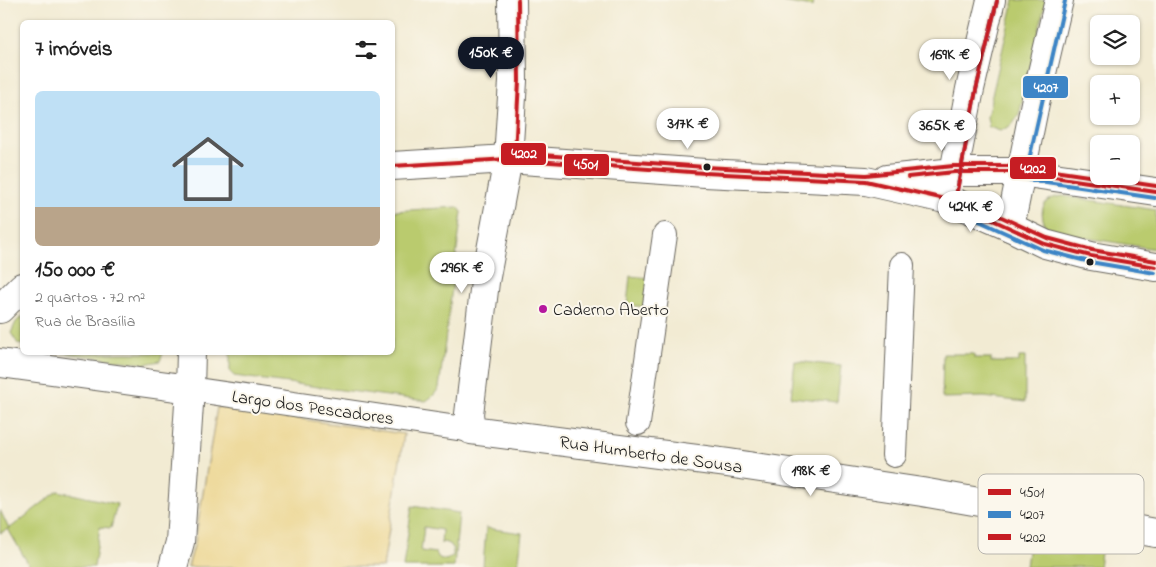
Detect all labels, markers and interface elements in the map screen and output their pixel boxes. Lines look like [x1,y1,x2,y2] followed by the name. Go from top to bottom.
[1090,15,1140,185] map controls
[1090,15,1140,65] button: layers
[35,35,113,65] text: 7 imóveis
[352,36,380,64] icon: filters
[450,36,532,79] pin: 150K €
[909,38,991,81] pin: 169K €
[469,41,513,65] text: 150K €
[930,43,970,67] text: 169K €
[1022,75,1069,99] line badge: 4207
[1090,75,1140,125] button: +
[1033,78,1059,99] text: 4207
[647,108,729,150] pin: 317K €
[901,110,983,152] pin: 365K €
[667,112,709,136] text: 317K €
[919,114,965,138] text: 365K €
[163,124,253,214] icon: home
[1090,135,1140,185] button: −
[500,142,547,166] line badge: 4202
[510,144,537,165] text: 4202
[563,153,610,177] line badge: 4501
[573,155,599,176] text: 4501
[1009,156,1057,180] line badge: 4202
[1019,159,1046,180] text: 4202
[702,162,712,172] unlabelled marker
[930,190,1012,233] pin: 424K €
[949,195,993,219] text: 424K €
[421,252,503,294] pin: 296K €
[35,256,115,286] text: 150 000 €
[441,256,483,280] text: 296K €
[1085,257,1095,267] unlabelled marker
[35,286,145,310] text: 2 quartos · 72 m²
[553,298,669,324] place label: Caderno Aberto
[537,303,549,315] marker: Caderno Aberto
[35,310,135,334] text: Rua de Brasília
[230,385,396,434] street label: Largo dos Pescadores
[557,430,744,482] street label: Rua Humberto de Sousa
[770,454,852,497] pin: 198K €
[792,459,830,483] text: 198K €
[978,474,1144,554] legend
[1020,483,1045,504] text: 4501
[1020,505,1045,526] text: 4207
[1020,528,1046,549] text: 4202

